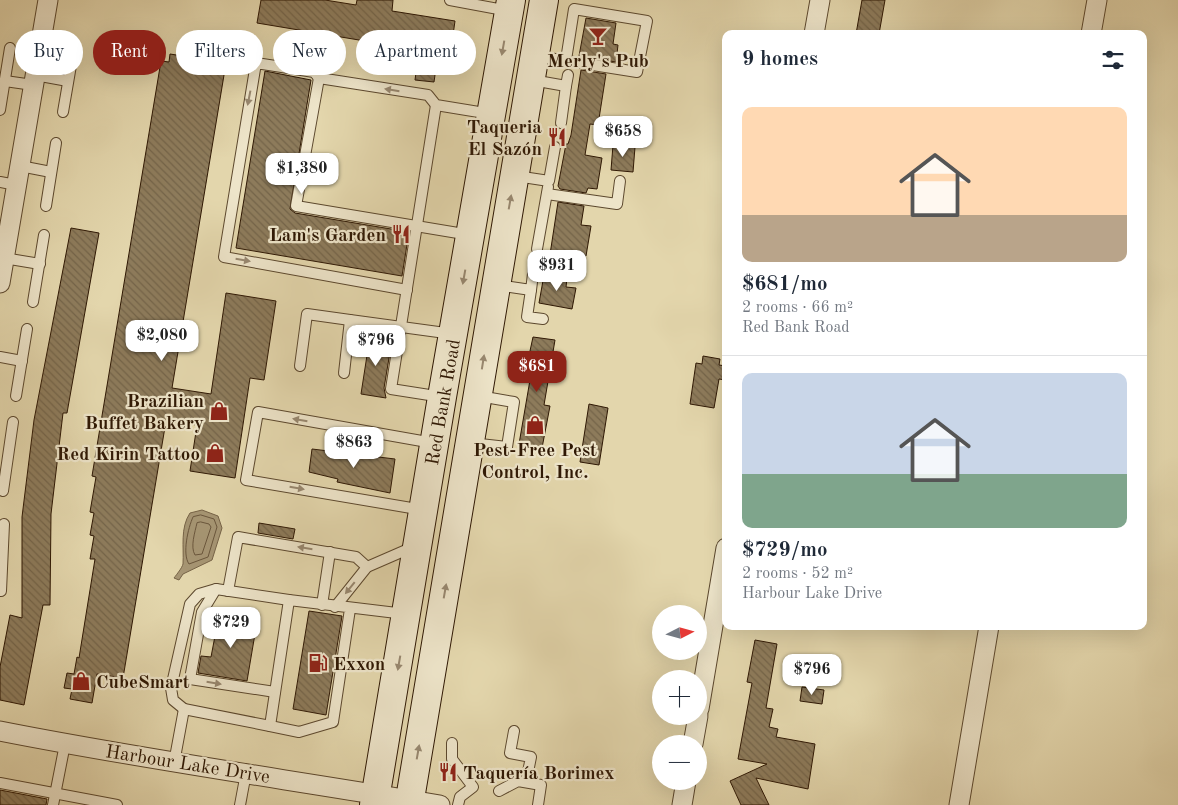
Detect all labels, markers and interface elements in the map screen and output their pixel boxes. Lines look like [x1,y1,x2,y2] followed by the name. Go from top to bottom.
[587,25,609,47] bar icon: Merly's Pub
[15,30,83,75] chip: Buy
[93,30,166,75] chip: Rent
[176,30,263,75] chip: Filters
[273,30,346,75] chip: New
[356,30,476,75] chip: Apartment
[499,40,507,56] one-way arrow
[1099,46,1127,74] icon: filters
[742,49,818,70] text: 9 homes
[547,53,649,72] place label: Merly's Pub
[384,85,400,93] one-way arrow
[245,90,253,106] one-way arrow
[593,116,653,158] pin: $658
[467,119,542,160] place label: Taqueria El Sazón
[604,124,642,140] text: $658
[546,126,568,148] restaurant icon: Taqueria El Sazón
[890,140,980,230] icon: home
[261,152,343,195] pin: $1,380
[277,161,327,177] text: $1,380
[507,194,515,210] one-way arrow
[390,223,412,245] restaurant icon: Lam's Garden
[269,227,386,246] place label: Lam's Garden
[527,250,587,292] pin: $931
[235,257,251,265] one-way arrow
[538,258,576,274] text: $931
[459,270,467,286] one-way arrow
[742,274,828,295] text: $681/mo
[742,300,853,316] text: 2 rooms · 66 m²
[121,320,203,362] pin: $2,080
[742,320,850,336] text: Red Bank Road
[346,324,406,367] pin: $796
[137,328,187,344] text: $2,080
[357,333,395,349] text: $796
[424,338,465,467] street label: Red Bank Road
[507,350,567,393] pin: $681
[480,354,488,370] one-way arrow
[518,359,556,375] text: $681
[85,393,204,434] place label: Brazilian Buffet Bakery
[208,400,230,422] shop icon: Brazilian Buffet Bakery
[890,405,980,495] icon: home
[524,414,546,436] shop icon: Pest-Free Pest Control, Inc.
[292,415,308,423] one-way arrow
[324,426,384,469] pin: $863
[335,435,373,451] text: $863
[204,442,226,464] shop icon: Red Kirin Tattoo
[473,442,597,483] place label: Pest-Free Pest Control, Inc.
[56,446,200,465] place label: Red Kirin Tattoo
[290,485,306,493] one-way arrow
[742,540,828,561] text: $729/mo
[297,544,313,552] one-way arrow
[742,566,853,582] text: 2 rooms · 52 m²
[345,582,356,595] one-way arrow
[441,583,449,599] one-way arrow
[742,586,882,602] text: Harbour Lake Drive
[652,605,708,660] north arrow
[652,605,707,790] map controls
[201,606,261,649] pin: $729
[212,615,250,631] text: $729
[307,652,329,674] fuel station icon: Exxon
[782,654,842,696] pin: $796
[394,655,402,671] one-way arrow
[333,656,385,675] place label: Exxon
[793,662,831,678] text: $796
[70,670,92,692] shop icon: CubeSmart
[652,670,707,725] button: +
[96,674,190,693] place label: CubeSmart
[206,679,222,687] one-way arrow
[652,735,707,790] button: −
[104,743,271,788] street label: Harbour Lake Drive
[415,743,423,759] one-way arrow
[437,761,459,783] restaurant icon: Taquería Borimex
[463,765,615,784] place label: Taquería Borimex

